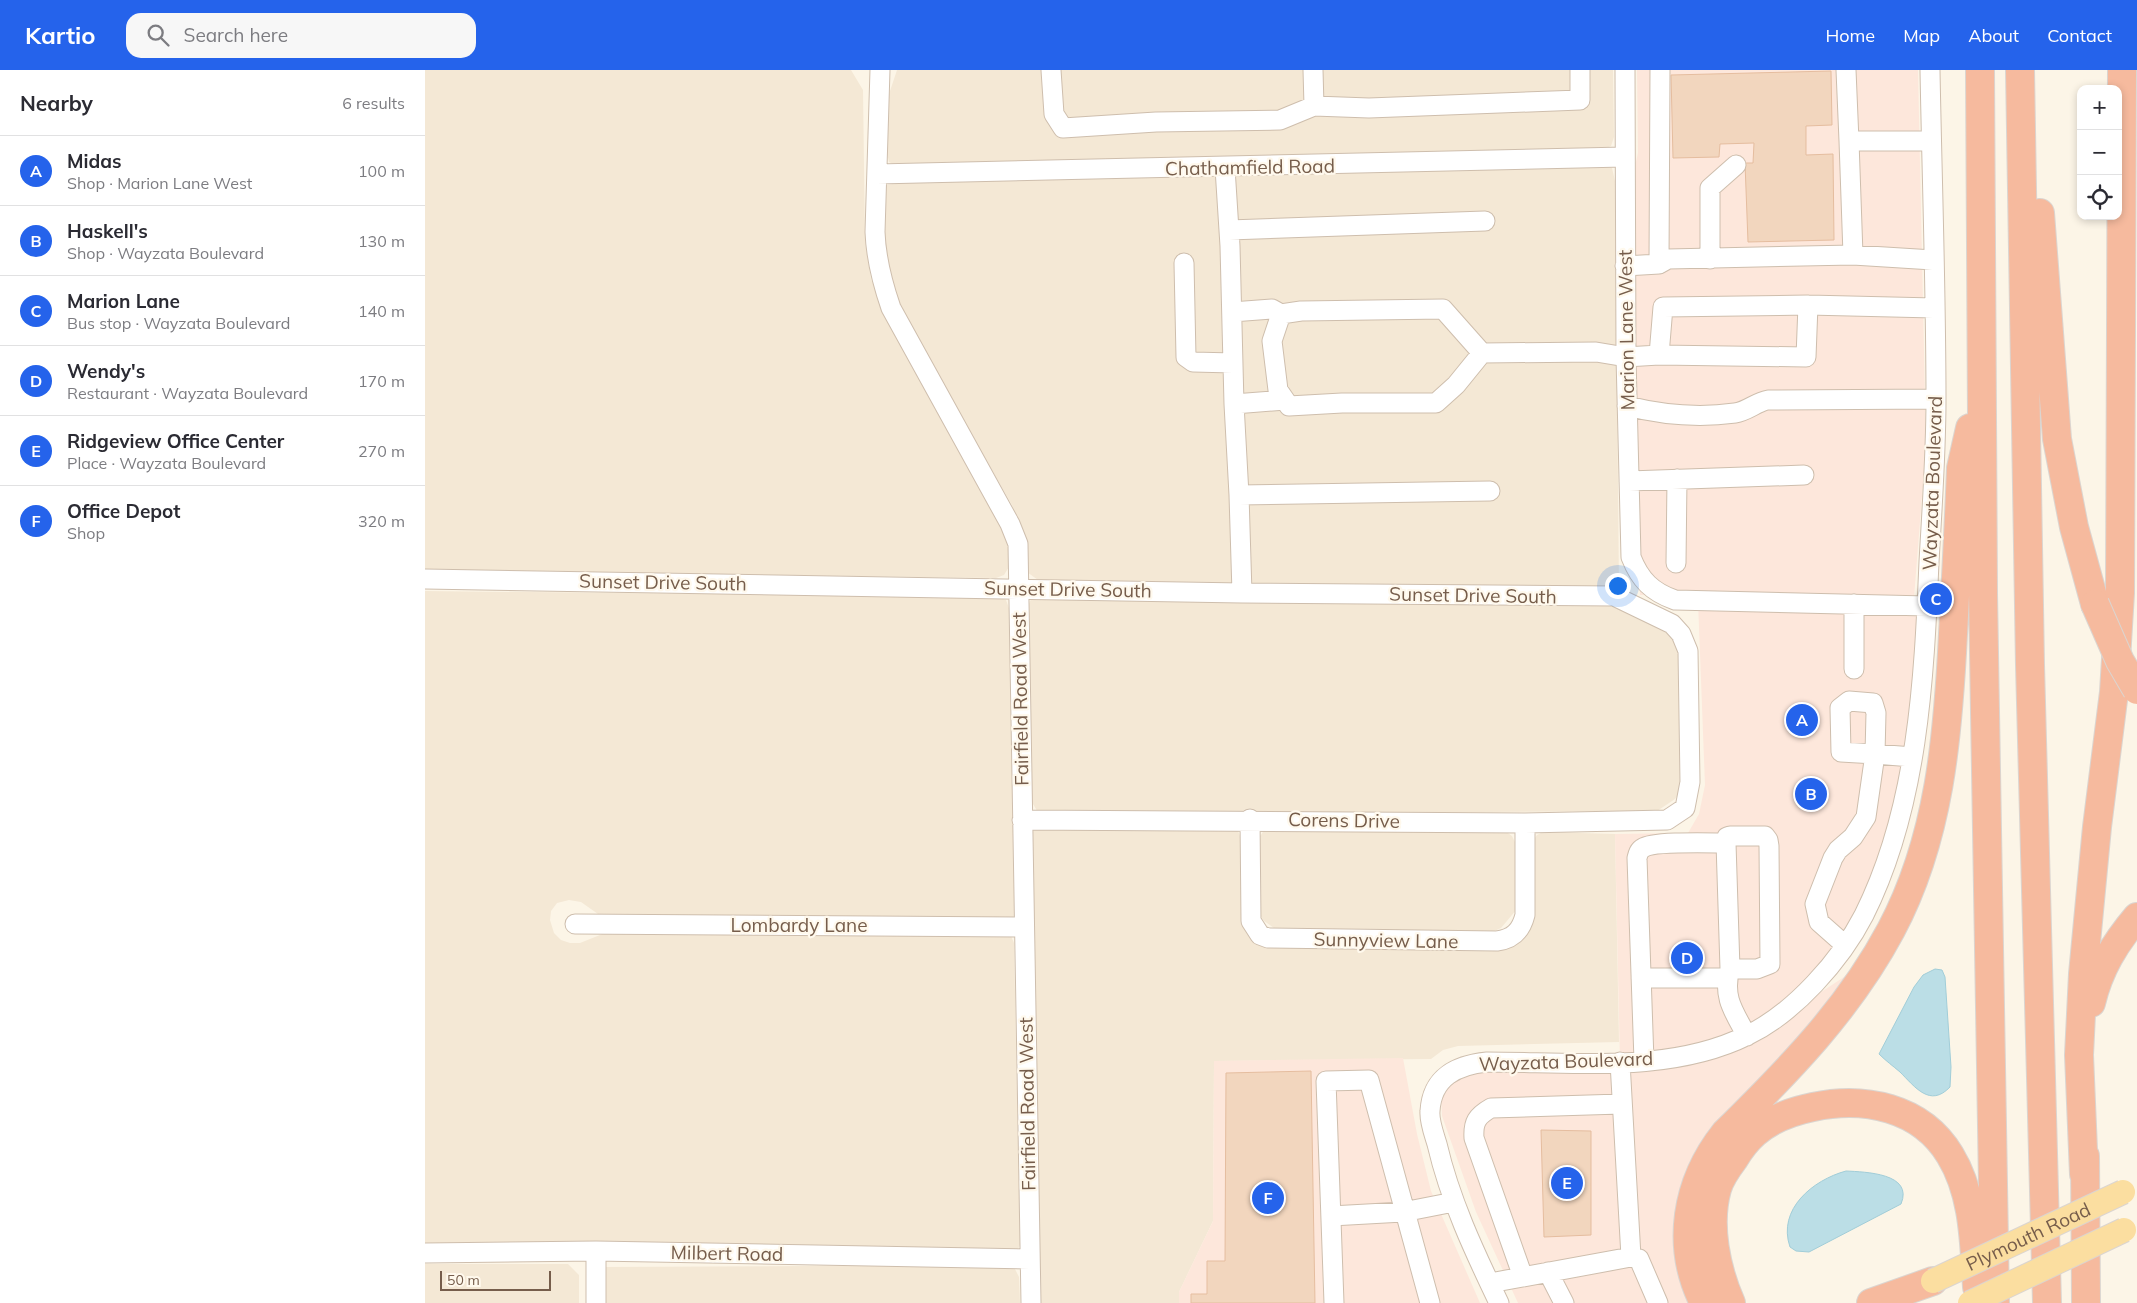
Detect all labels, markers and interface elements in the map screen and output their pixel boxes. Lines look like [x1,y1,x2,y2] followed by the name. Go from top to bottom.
[126,13,476,58] search box
[25,20,96,50] text: Kartio
[144,21,172,49] icon: search
[184,23,288,47] text: Search here
[1825,24,1875,47] text: Home
[1903,24,1940,47] text: Map
[1968,24,2019,47] text: About
[2047,24,2112,47] text: Contact
[2077,85,2122,220] map controls
[2077,85,2122,130] button: +
[20,90,93,116] text: Nearby
[342,93,405,113] text: 6 results
[2077,130,2122,175] button: −
[67,149,122,173] text: Midas
[1165,154,1335,180] street label: Chathamfield Road
[30,161,42,181] text: A
[358,161,405,181] text: 100 m
[67,173,252,193] text: Shop · Marion Lane West
[2077,175,2122,220] button: locate
[67,219,148,243] text: Haskell's
[30,231,42,251] text: B
[358,231,405,251] text: 130 m
[67,243,264,263] text: Shop · Wayzata Boulevard
[1613,249,1639,410] street label: Marion Lane West
[67,289,180,313] text: Marion Lane
[31,301,41,321] text: C
[358,301,405,321] text: 140 m
[67,313,290,333] text: Bus stop · Wayzata Boulevard
[67,359,145,383] text: Wendy's
[30,371,42,391] text: D
[358,371,405,391] text: 170 m
[67,383,308,403] text: Restaurant · Wayzata Boulevard
[1917,395,1947,571] street label: Wayzata Boulevard
[67,429,284,453] text: Ridgeview Office Center
[31,441,41,461] text: E
[358,441,405,461] text: 270 m
[67,453,266,473] text: Place · Wayzata Boulevard
[67,499,180,523] text: Office Depot
[31,511,41,531] text: F
[358,511,405,531] text: 320 m
[67,523,105,543] text: Shop
[579,569,747,595] street label: Sunset Drive South
[1605,573,1631,599] your location
[984,576,1152,602] street label: Sunset Drive South
[1920,580,1952,618] pin: C
[1389,582,1557,608] street label: Sunset Drive South
[1006,612,1034,786] street label: Fairfield Road West
[1786,701,1818,739] pin: A
[1795,775,1827,813] pin: B
[1288,807,1400,833] street label: Corens Drive
[730,913,868,937] street label: Lombardy Lane
[1313,927,1459,953] street label: Sunnyview Lane
[1671,939,1703,977] pin: D
[1013,1017,1041,1191] street label: Fairfield Road West
[1478,1046,1654,1076] street label: Wayzata Boulevard
[1551,1164,1583,1202] pin: E
[1252,1179,1284,1217] pin: F
[1962,1197,2094,1276] street label: Plymouth Road
[670,1240,784,1266] street label: Milbert Road
[440,1268,551,1291] scale bar
[447,1271,480,1289] text: 50 m

